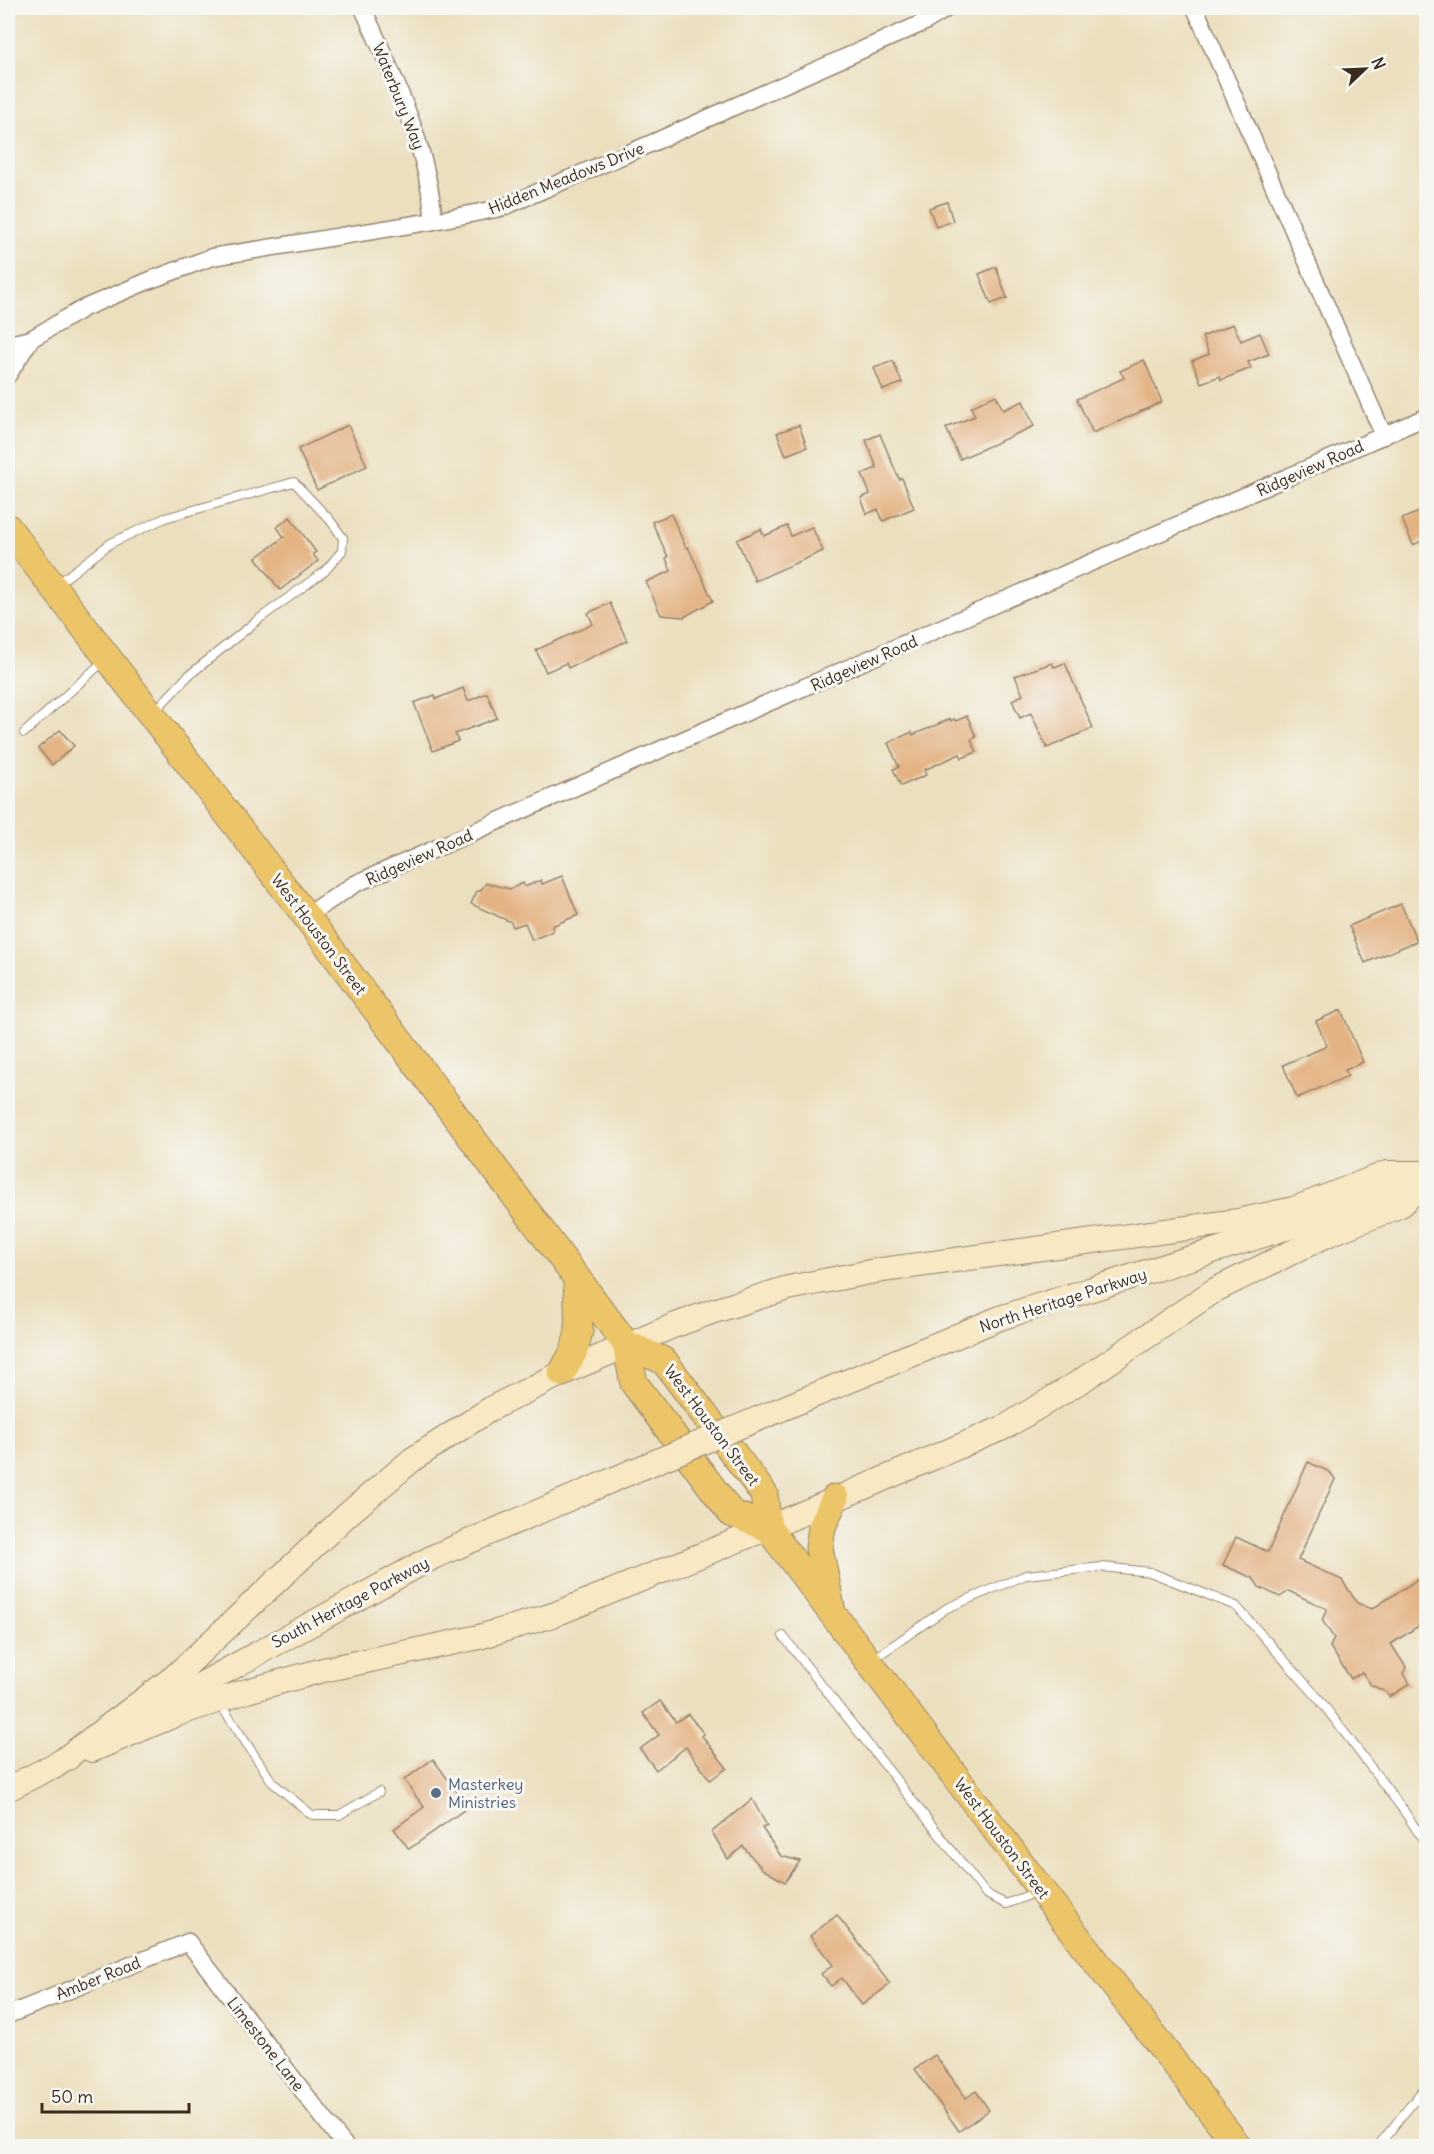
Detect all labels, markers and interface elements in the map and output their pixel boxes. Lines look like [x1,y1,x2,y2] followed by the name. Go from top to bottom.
[1335,39,1395,99] north arrow
[369,40,429,152] street label: Waterbury Way
[1367,54,1390,72] text: N
[485,138,647,218] street label: Hidden Meadows Drive
[1254,436,1366,500] street label: Ridgeview Road
[808,631,920,695] street label: Ridgeview Road
[363,825,475,889] street label: Ridgeview Road
[267,870,371,999] street label: West Houston Street
[977,1264,1149,1336] street label: North Heritage Parkway
[660,1361,764,1490] street label: West Houston Street
[268,1552,432,1652] street label: South Heritage Parkway
[448,1774,523,1812] place label: Masterkey Ministries
[950,1774,1054,1903] street label: West Houston Street
[429,1786,443,1800] marker: Masterkey Ministries
[53,1952,143,2004] street label: Amber Road
[223,1993,309,2095] street label: Limestone Lane
[42,2076,189,2114] scale bar
[51,2085,93,2108] text: 50 m

